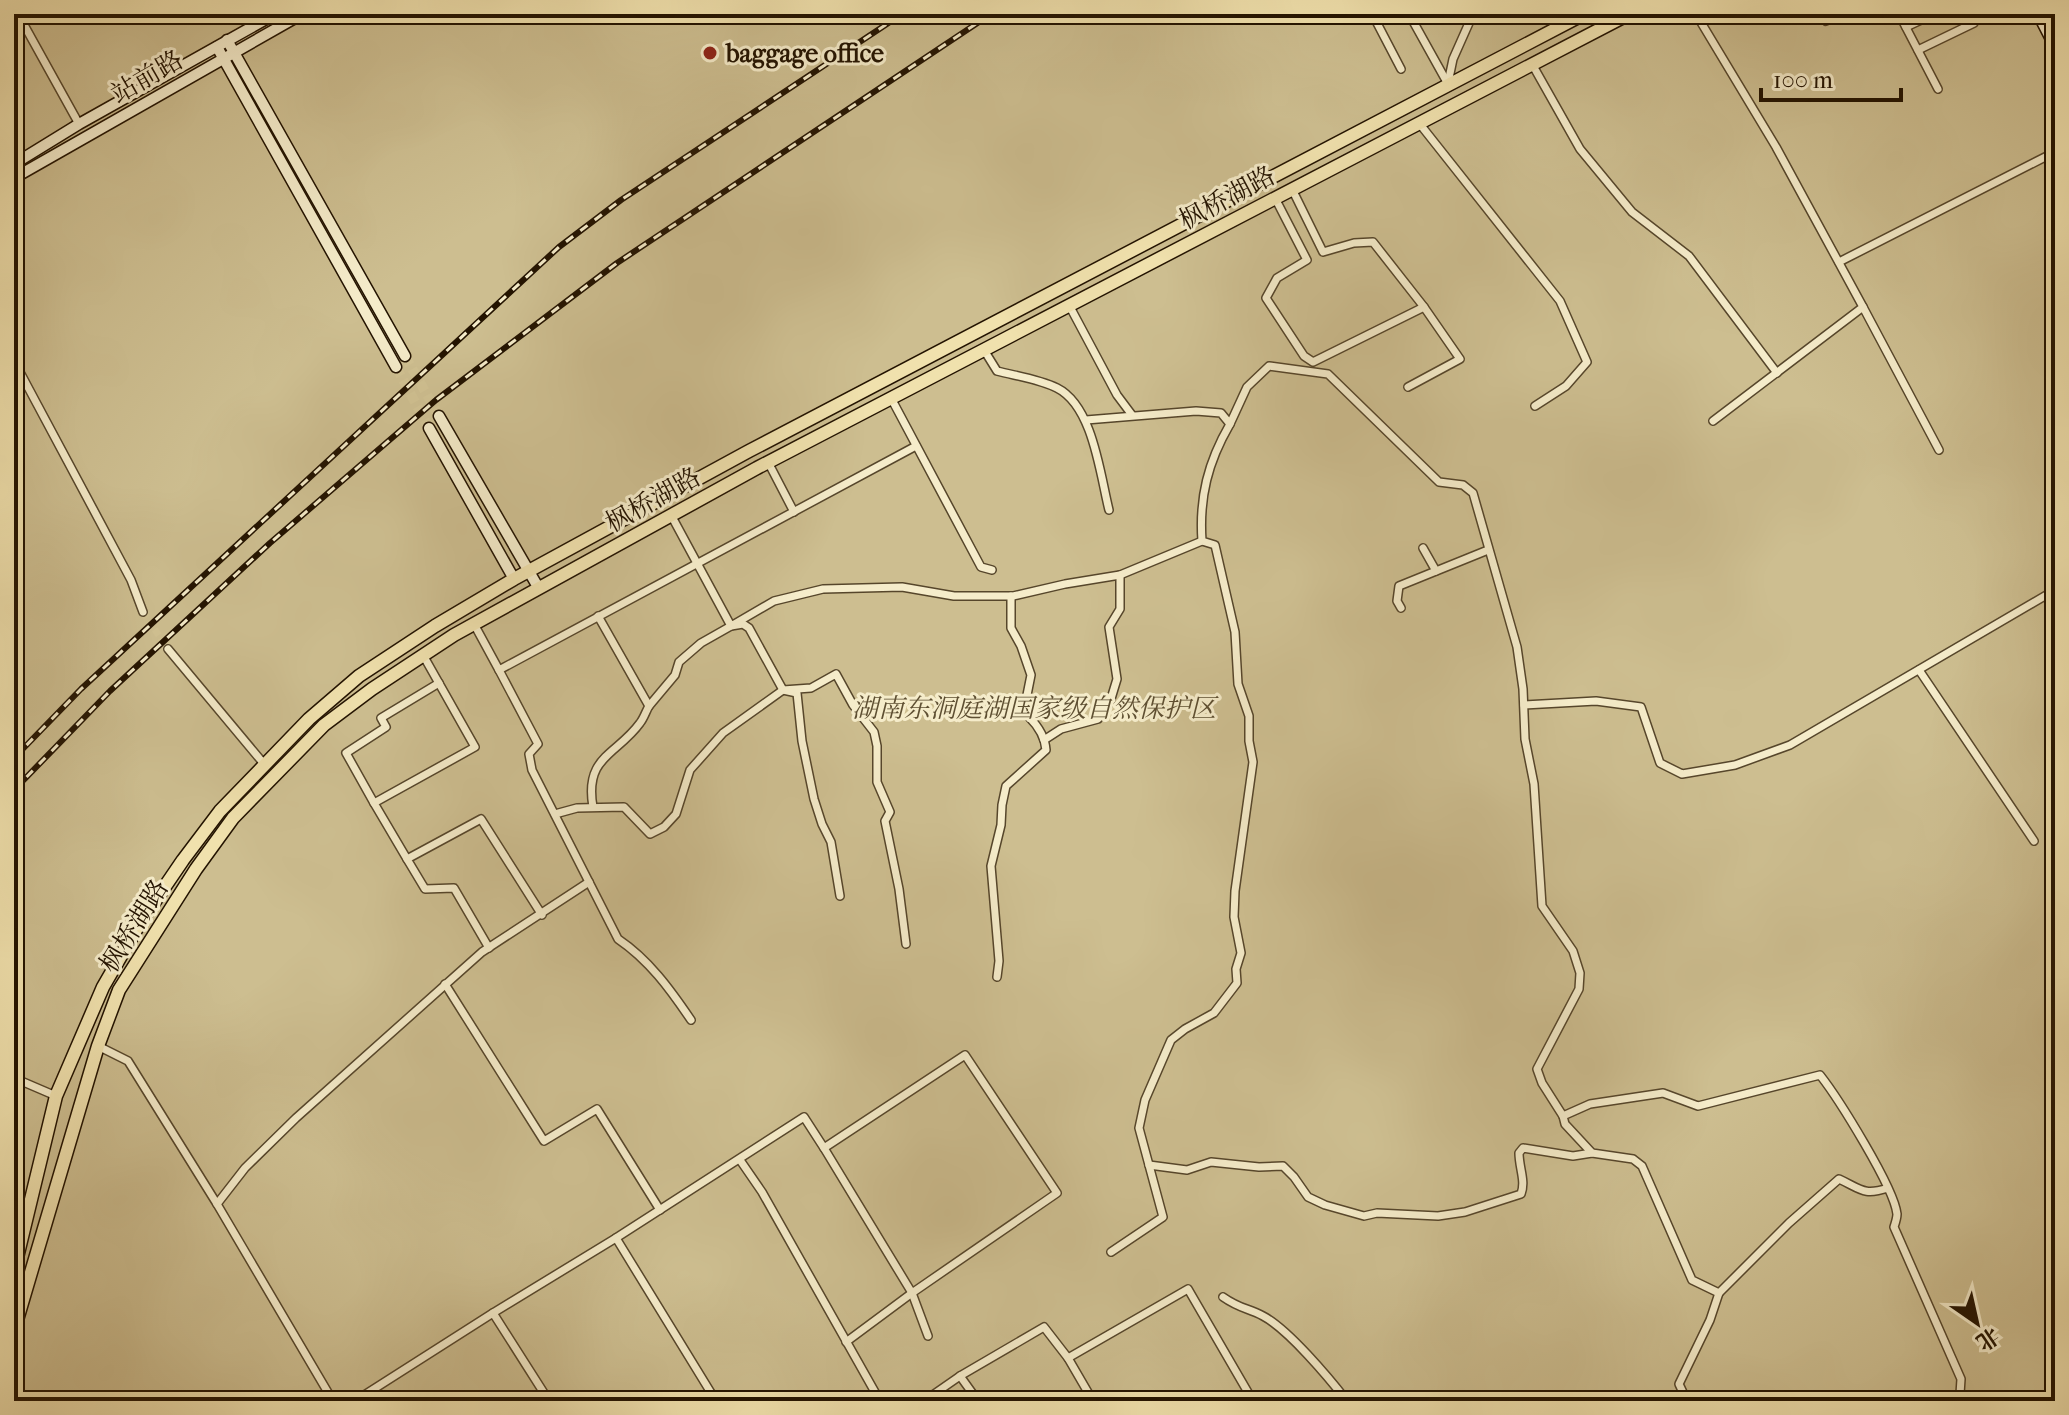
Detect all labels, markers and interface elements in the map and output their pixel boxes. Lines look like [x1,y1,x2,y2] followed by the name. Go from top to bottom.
[725,38,884,69] place label: baggage office
[105,44,189,110] street label: 站前路
[701,44,719,62] marker: baggage office
[1761,52,1901,102] scale bar
[1773,66,1833,94] text: 100 m
[1174,160,1280,236] street label: 枫桥湖路
[600,461,706,539] street label: 枫桥湖路
[852,693,1219,724] park label: 湖南东洞庭湖国家级自然保护区
[93,874,175,978] street label: 枫桥湖路
[1937,1283,2017,1363] north arrow
[1971,1322,2004,1356] text: 北

